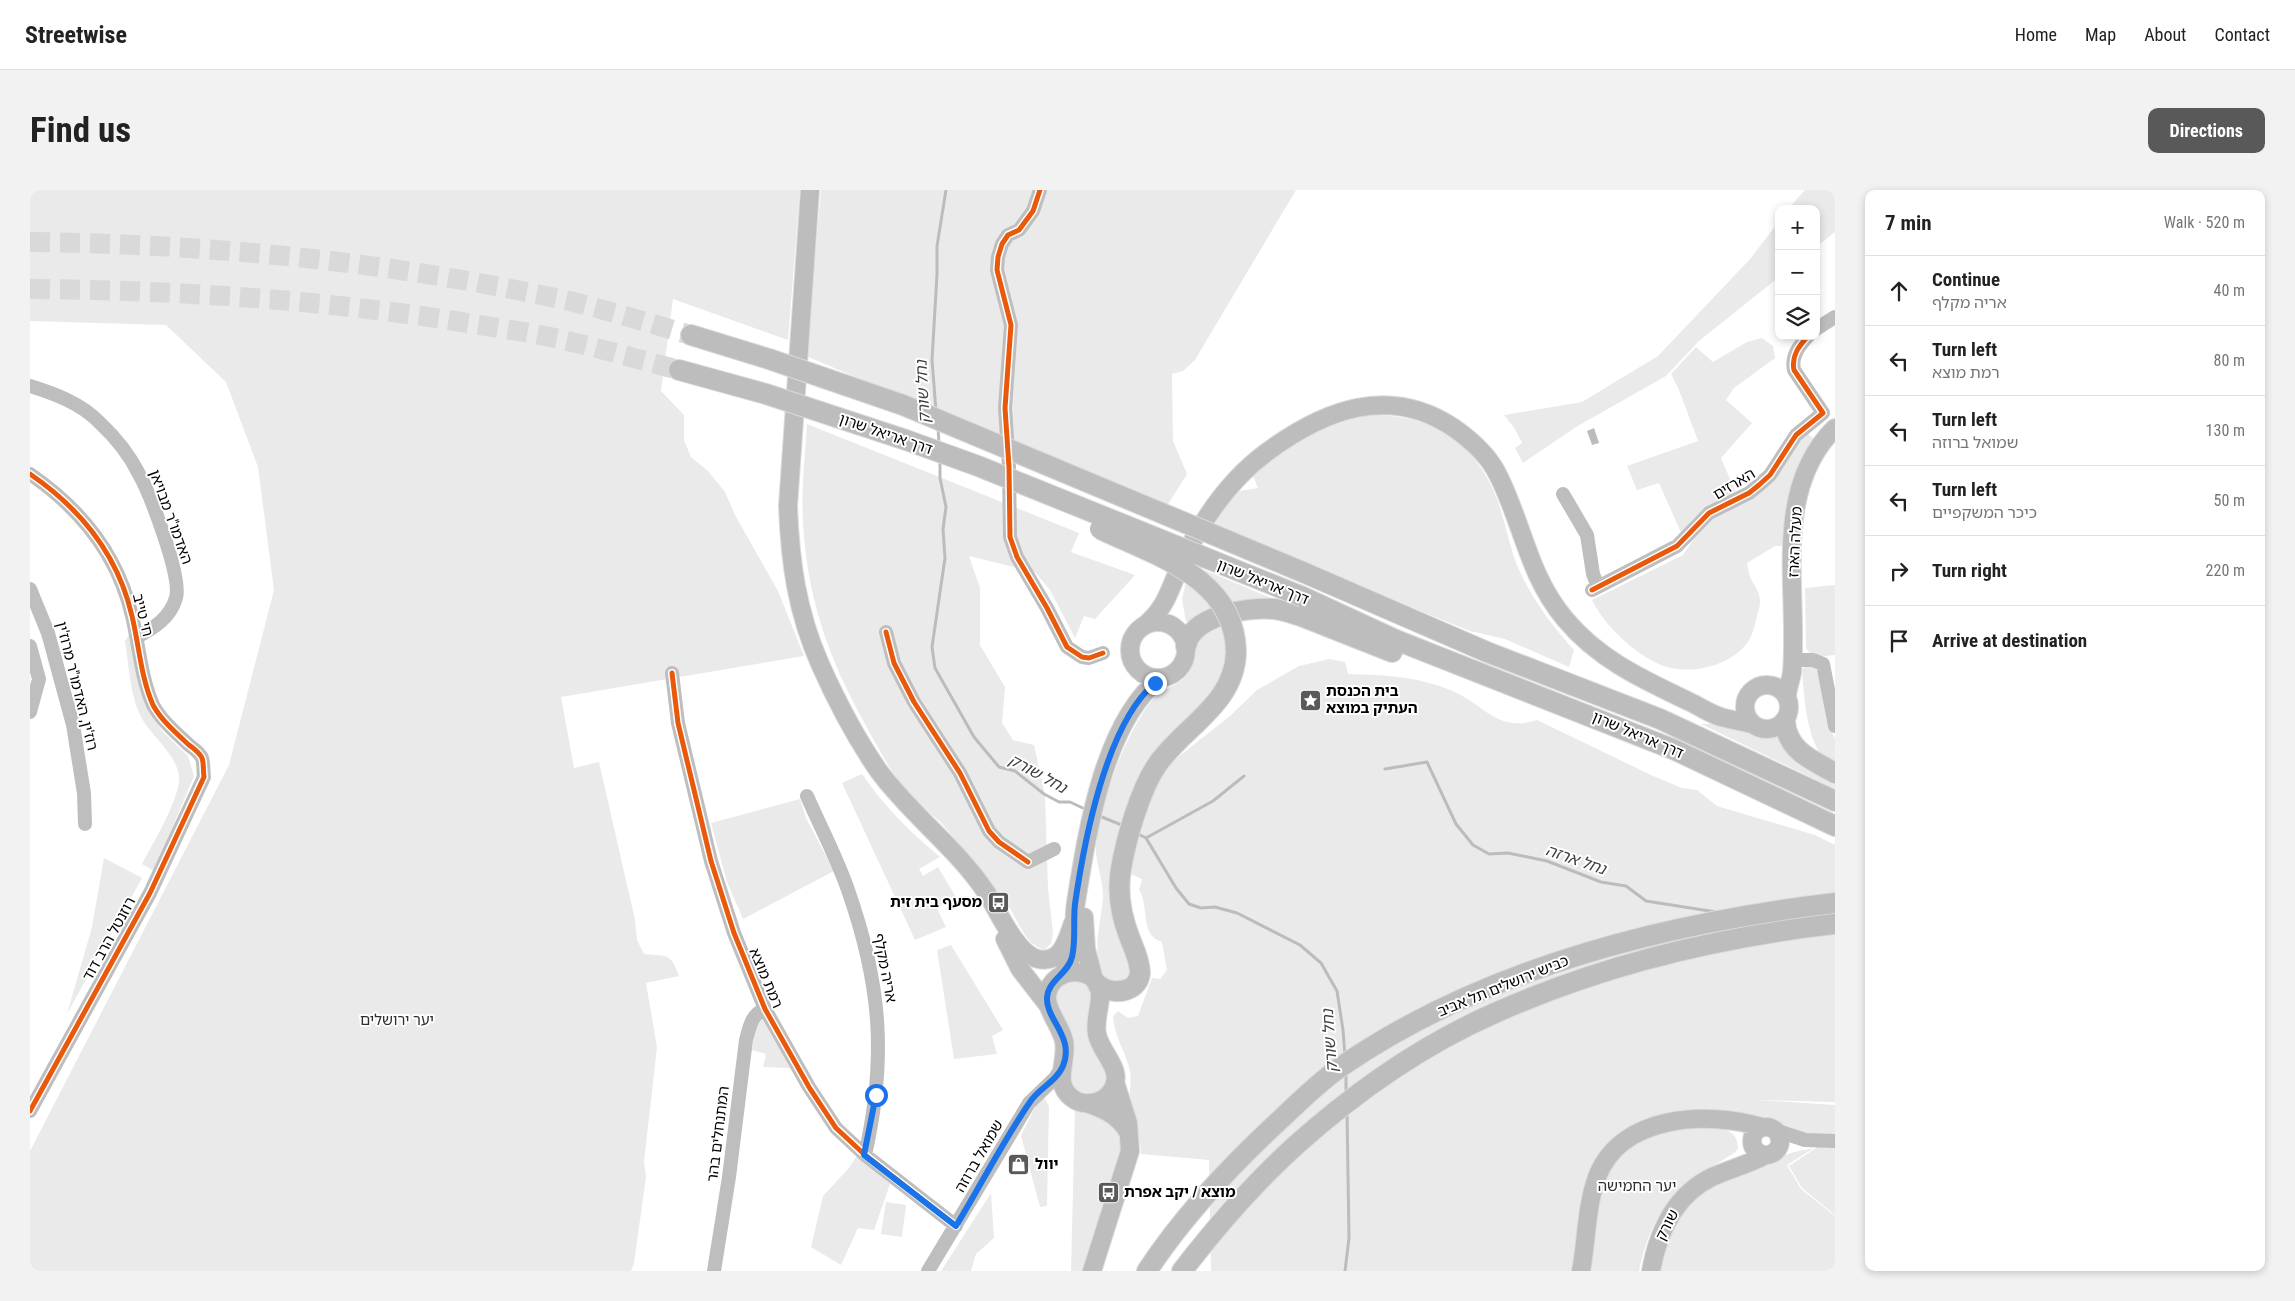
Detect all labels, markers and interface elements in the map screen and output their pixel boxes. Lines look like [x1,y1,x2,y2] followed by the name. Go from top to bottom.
[25,21,127,49] text: Streetwise
[2015,24,2057,45] text: Home
[2085,24,2116,45] text: Map
[2144,24,2186,45] text: About
[2214,24,2270,45] text: Contact
[2148,108,2265,153] button: Directions
[30,110,131,151] text: Find us
[1775,205,1820,340] map controls
[1775,205,1820,250] button: +
[1885,211,1932,235] text: 7 min
[2164,213,2245,232] text: Walk · 520 m
[1775,250,1820,295] button: −
[1932,268,2000,291] text: Continue
[1885,277,1913,305] icon: ahead
[2213,281,2245,300] text: 40 m
[1932,293,2007,312] text: אריה מקלף
[1775,295,1820,340] button: layers
[1932,338,1997,361] text: Turn left
[1885,347,1913,375] icon: left
[2213,351,2245,370] text: 80 m
[911,359,934,424] water label: נחל שורק
[1932,363,2000,382] text: רמת מוצא
[1932,408,1997,431] text: Turn left
[837,410,935,458] street label: דרך אריאל שרון
[1885,417,1913,445] icon: left
[2206,421,2245,440] text: 130 m
[1932,433,2018,452] text: שמואל ברוזה
[1710,464,1758,504] street label: הארזים
[146,467,196,567] street label: האדמו"ר מבויאן
[1932,478,1997,501] text: Turn left
[1885,487,1913,515] icon: left
[2213,491,2245,510] text: 50 m
[1932,503,2037,522] text: כיכר המשקפיים
[1784,506,1806,578] street label: מעלה הארז
[1214,555,1312,609] street label: דרך אריאל שרון
[1885,557,1913,585] icon: right
[1932,559,2007,582] text: Turn right
[2206,561,2245,580] text: 220 m
[129,592,157,638] street label: חי טייב
[52,620,102,752] street label: רוז'ין, האדמו"ר מרוז'ין
[1885,627,1913,655] icon: arrive
[1932,629,2087,652] text: Arrive at destination
[1144,672,1167,695] route end
[1326,682,1418,717] place label: בית הכנסת העתיק במוצא
[1298,688,1322,712] place icon: בית הכנסת העתיק במוצא
[1590,708,1686,762] street label: דרך אריאל שרון
[1005,750,1071,798] water label: נחל שורק
[1543,840,1609,879] water label: נחל ארזה
[986,890,1010,914] bus stop icon: מסעף בית זית
[890,893,982,911] place label: מסעף בית זית
[79,894,139,984] street label: רוזנטל הרב דוד
[869,932,901,1004] street label: אריה מקלף
[745,945,787,1011] street label: רמת מוצא
[1435,951,1571,1021] street label: כביש ירושלים תל אביב
[1318,1008,1341,1073] water label: נחל שורק
[360,1011,434,1029] park label: יער ירושלים
[865,1084,888,1107] route start
[703,1085,733,1183] street label: המתנחלים בהר
[951,1116,1007,1196] street label: שמואל ברוזה
[1007,1152,1031,1176] shop icon: יוול
[1035,1155,1058,1173] place label: יוול
[1598,1177,1676,1195] park label: יער החמישה
[1096,1180,1120,1204] bus stop icon: מוצא / יקב אפרת
[1124,1183,1236,1201] place label: מוצא / יקב אפרת
[1652,1206,1682,1244] street label: שורק

